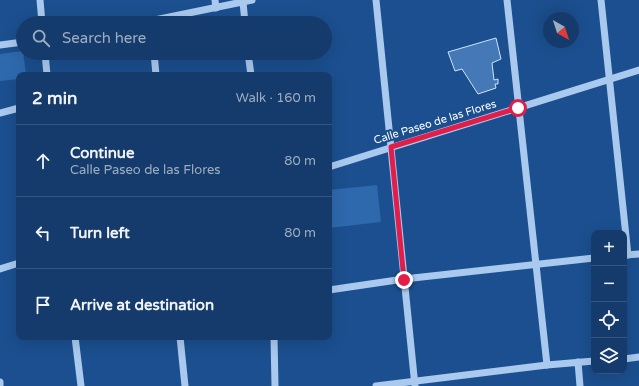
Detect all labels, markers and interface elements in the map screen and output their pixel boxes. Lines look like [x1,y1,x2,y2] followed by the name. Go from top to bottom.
[543,12,579,48] north arrow
[16,16,332,60] search box
[30,27,52,49] icon: search
[62,29,146,47] text: Search here
[32,88,77,109] text: 2 min
[236,90,316,106] text: Walk · 160 m
[372,97,498,147] street label: Calle Paseo de las Flores
[509,99,527,117] route start
[70,144,134,162] text: Continue
[32,150,54,172] icon: ahead
[284,153,316,169] text: 80 m
[70,162,221,178] text: Calle Paseo de las Flores
[32,222,54,244] icon: left
[70,224,130,242] text: Turn left
[284,225,316,241] text: 80 m
[591,230,627,374] map controls
[591,230,627,266] button: +
[591,266,627,302] button: −
[395,271,413,289] route end
[32,294,54,316] icon: arrive
[70,296,214,314] text: Arrive at destination
[591,302,627,338] button: locate
[591,338,627,374] button: layers

